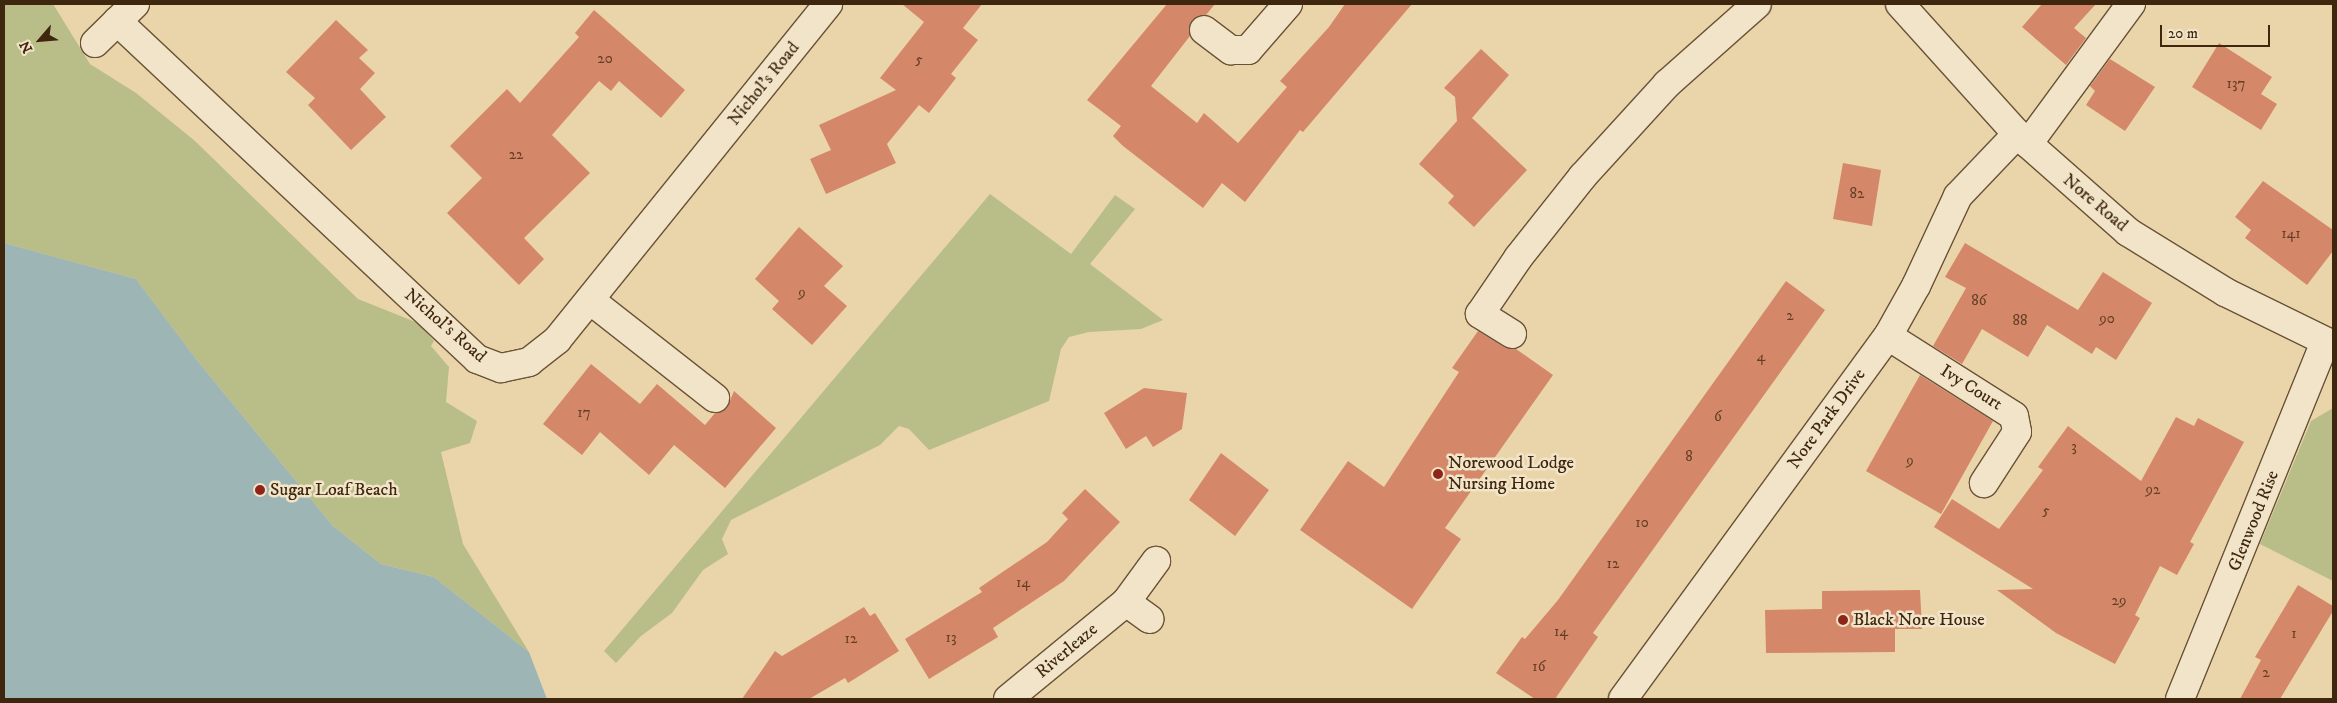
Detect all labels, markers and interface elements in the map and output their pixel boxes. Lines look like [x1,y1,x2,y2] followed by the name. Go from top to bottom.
[15,15,65,65] north arrow
[2162,15,2272,47] scale bar
[2168,24,2198,43] text: 20 m
[16,38,37,56] text: N
[724,38,804,130] street label: Nichol's Road
[597,50,613,68] house number: 20
[915,51,923,69] house number: 5
[2226,75,2246,93] house number: 137
[509,146,523,164] house number: 22
[2058,170,2132,236] street label: Nore Road
[1850,185,1864,203] house number: 82
[2281,225,2301,243] house number: 141
[400,284,490,368] street label: Nichol's Road
[798,284,806,302] house number: 9
[1971,292,1987,310] house number: 86
[1786,307,1794,325] house number: 2
[2099,310,2115,328] house number: 90
[2012,312,2028,330] house number: 88
[1757,348,1765,366] house number: 4
[1936,360,2006,416] street label: Ivy Court
[1783,365,1871,473] street label: Nore Park Drive
[577,404,591,422] house number: 17
[1714,408,1722,426] house number: 6
[2071,438,2077,456] house number: 3
[1685,448,1693,466] house number: 8
[1906,452,1914,470] house number: 9
[1448,453,1574,496] place label: Norewood Lodge Nursing Home
[1432,468,1444,480] marker: Norewood Lodge Nursing Home
[2224,468,2284,574] street label: Glenwood Rise
[270,479,398,501] place label: Sugar Loaf Beach
[2146,481,2160,499] house number: 92
[254,484,266,496] marker: Sugar Loaf Beach
[2042,502,2050,520] house number: 5
[1635,514,1649,532] house number: 10
[1607,555,1619,573] house number: 12
[1016,574,1030,592] house number: 14
[2112,592,2126,610] house number: 29
[1853,609,1985,631] place label: Black Nore House
[1837,614,1849,626] marker: Black Nore House
[1032,619,1102,683] street label: Riverleaze
[1554,623,1568,641] house number: 14
[2291,625,2297,643] house number: 1
[945,629,957,647] house number: 13
[845,630,857,648] house number: 12
[1532,658,1546,676] house number: 16
[2262,664,2270,682] house number: 2

